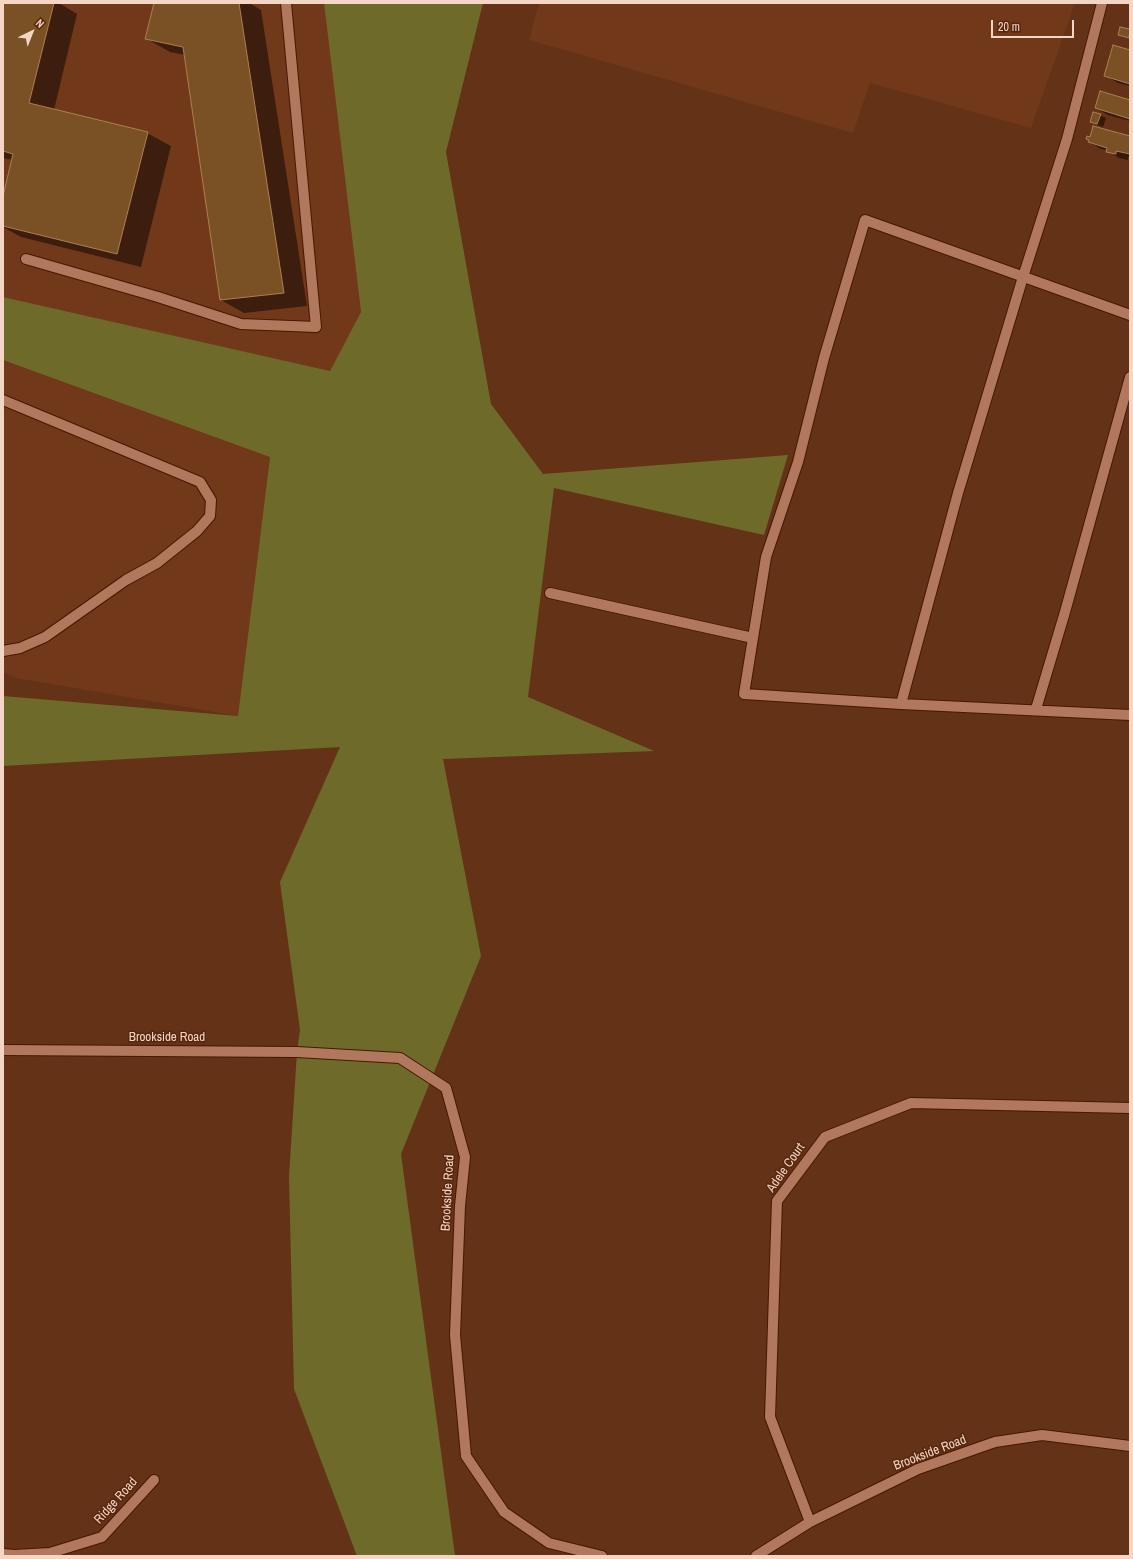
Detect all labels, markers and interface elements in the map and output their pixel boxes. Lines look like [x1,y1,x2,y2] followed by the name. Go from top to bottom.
[12,12,52,52] north arrow
[993,12,1076,38] scale bar
[33,16,47,31] text: N
[998,19,1020,35] text: 20 m
[129,1030,205,1046] street label: Brookside Road
[763,1140,809,1196] street label: Adele Court
[438,1154,458,1232] street label: Brookside Road
[892,1432,968,1474] street label: Brookside Road
[91,1475,141,1527] street label: Ridge Road

